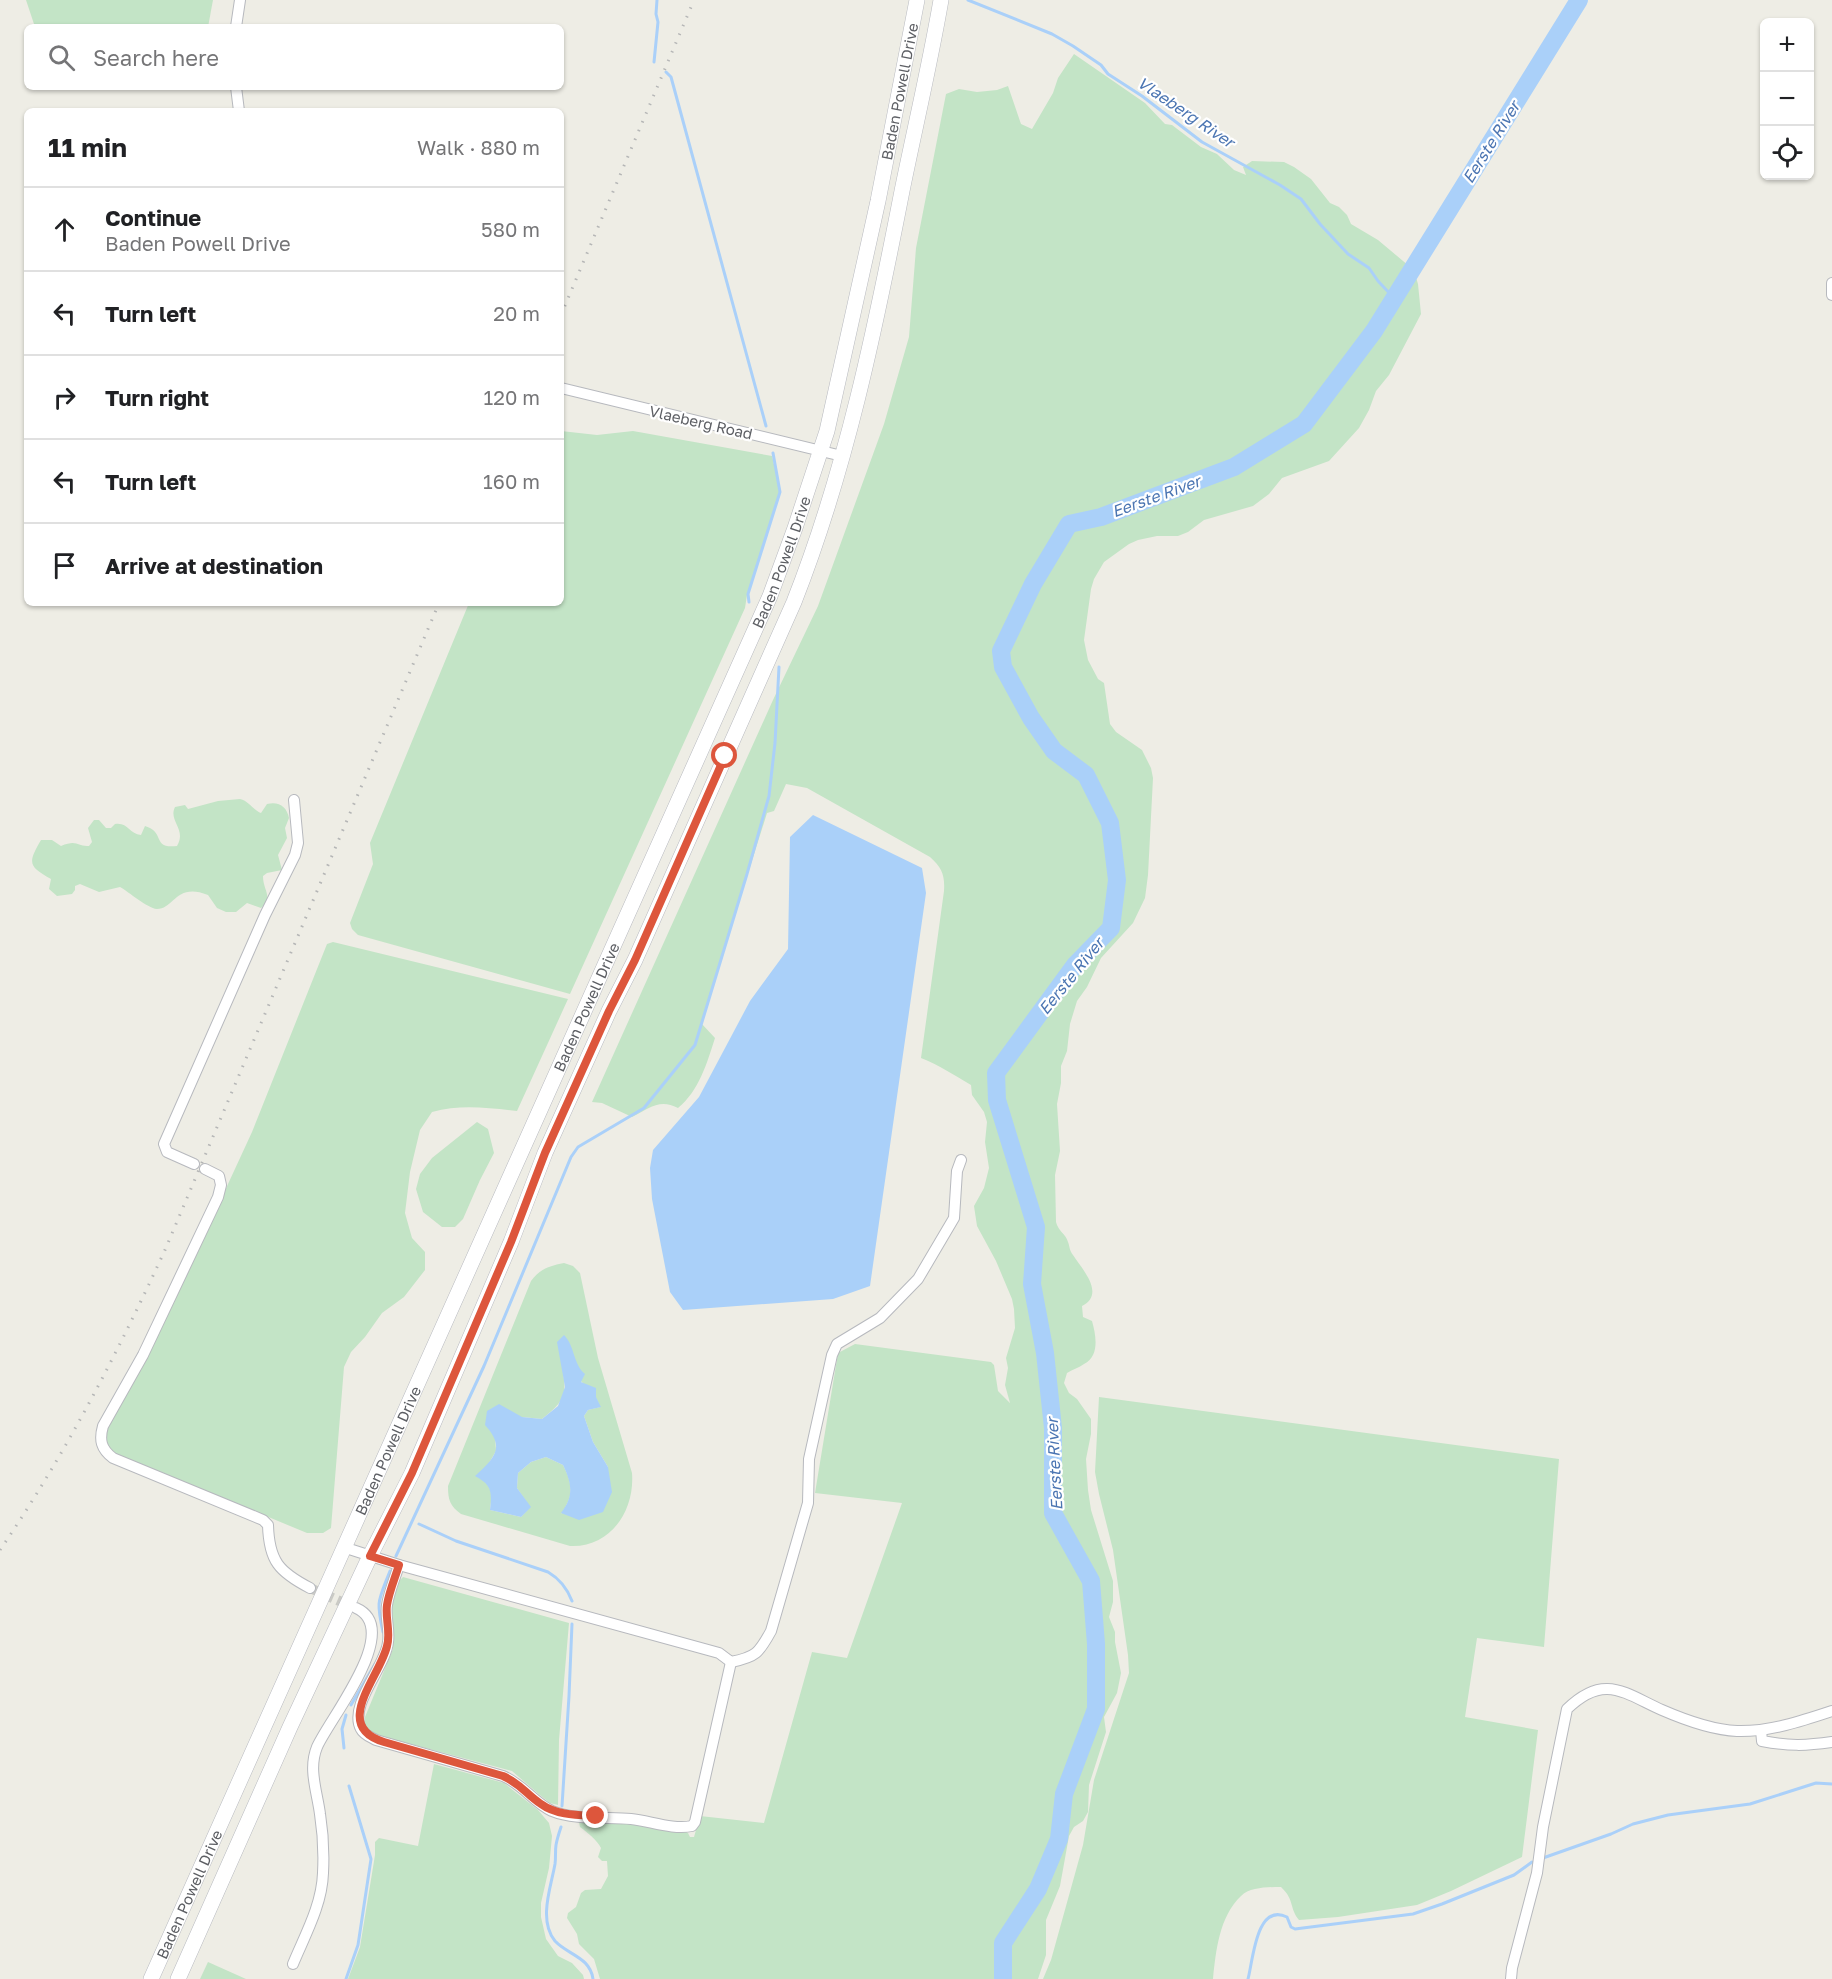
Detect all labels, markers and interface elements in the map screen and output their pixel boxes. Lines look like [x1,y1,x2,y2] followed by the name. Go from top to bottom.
[1760,18,1814,180] map controls
[1760,18,1814,72] button: +
[877,21,921,162] street label: Baden Powell Drive
[24,24,564,90] search box
[45,41,78,74] icon: search
[93,44,219,71] text: Search here
[1134,72,1241,153] water label: Vlaeberg River
[1760,72,1814,126] button: −
[1458,95,1525,187] water label: Eerste River
[1760,126,1814,180] button: locate
[48,132,127,163] text: 11 min
[417,135,540,159] text: Walk · 880 m
[105,204,201,231] text: Continue
[48,213,81,246] icon: ahead
[481,217,540,241] text: 580 m
[105,231,291,255] text: Baden Powell Drive
[48,297,81,330] icon: left
[105,300,196,327] text: Turn left
[493,301,540,325] text: 20 m
[48,381,81,414] icon: right
[105,384,209,411] text: Turn right
[484,385,540,409] text: 120 m
[648,401,754,443] street label: Vlaeberg Road
[48,465,81,498] icon: left
[105,468,196,495] text: Turn left
[483,469,540,493] text: 160 m
[1109,470,1206,521] water label: Eerste River
[748,494,814,631] street label: Baden Powell Drive
[48,549,81,582] icon: arrive
[105,552,323,579] text: Arrive at destination
[711,742,737,768] route start
[1034,932,1110,1018] water label: Eerste River
[549,939,623,1074] street label: Baden Powell Drive
[351,1383,424,1518] street label: Baden Powell Drive
[1041,1414,1066,1511] water label: Eerste River
[582,1802,608,1828] route end
[152,1827,226,1961] street label: Baden Powell Drive

